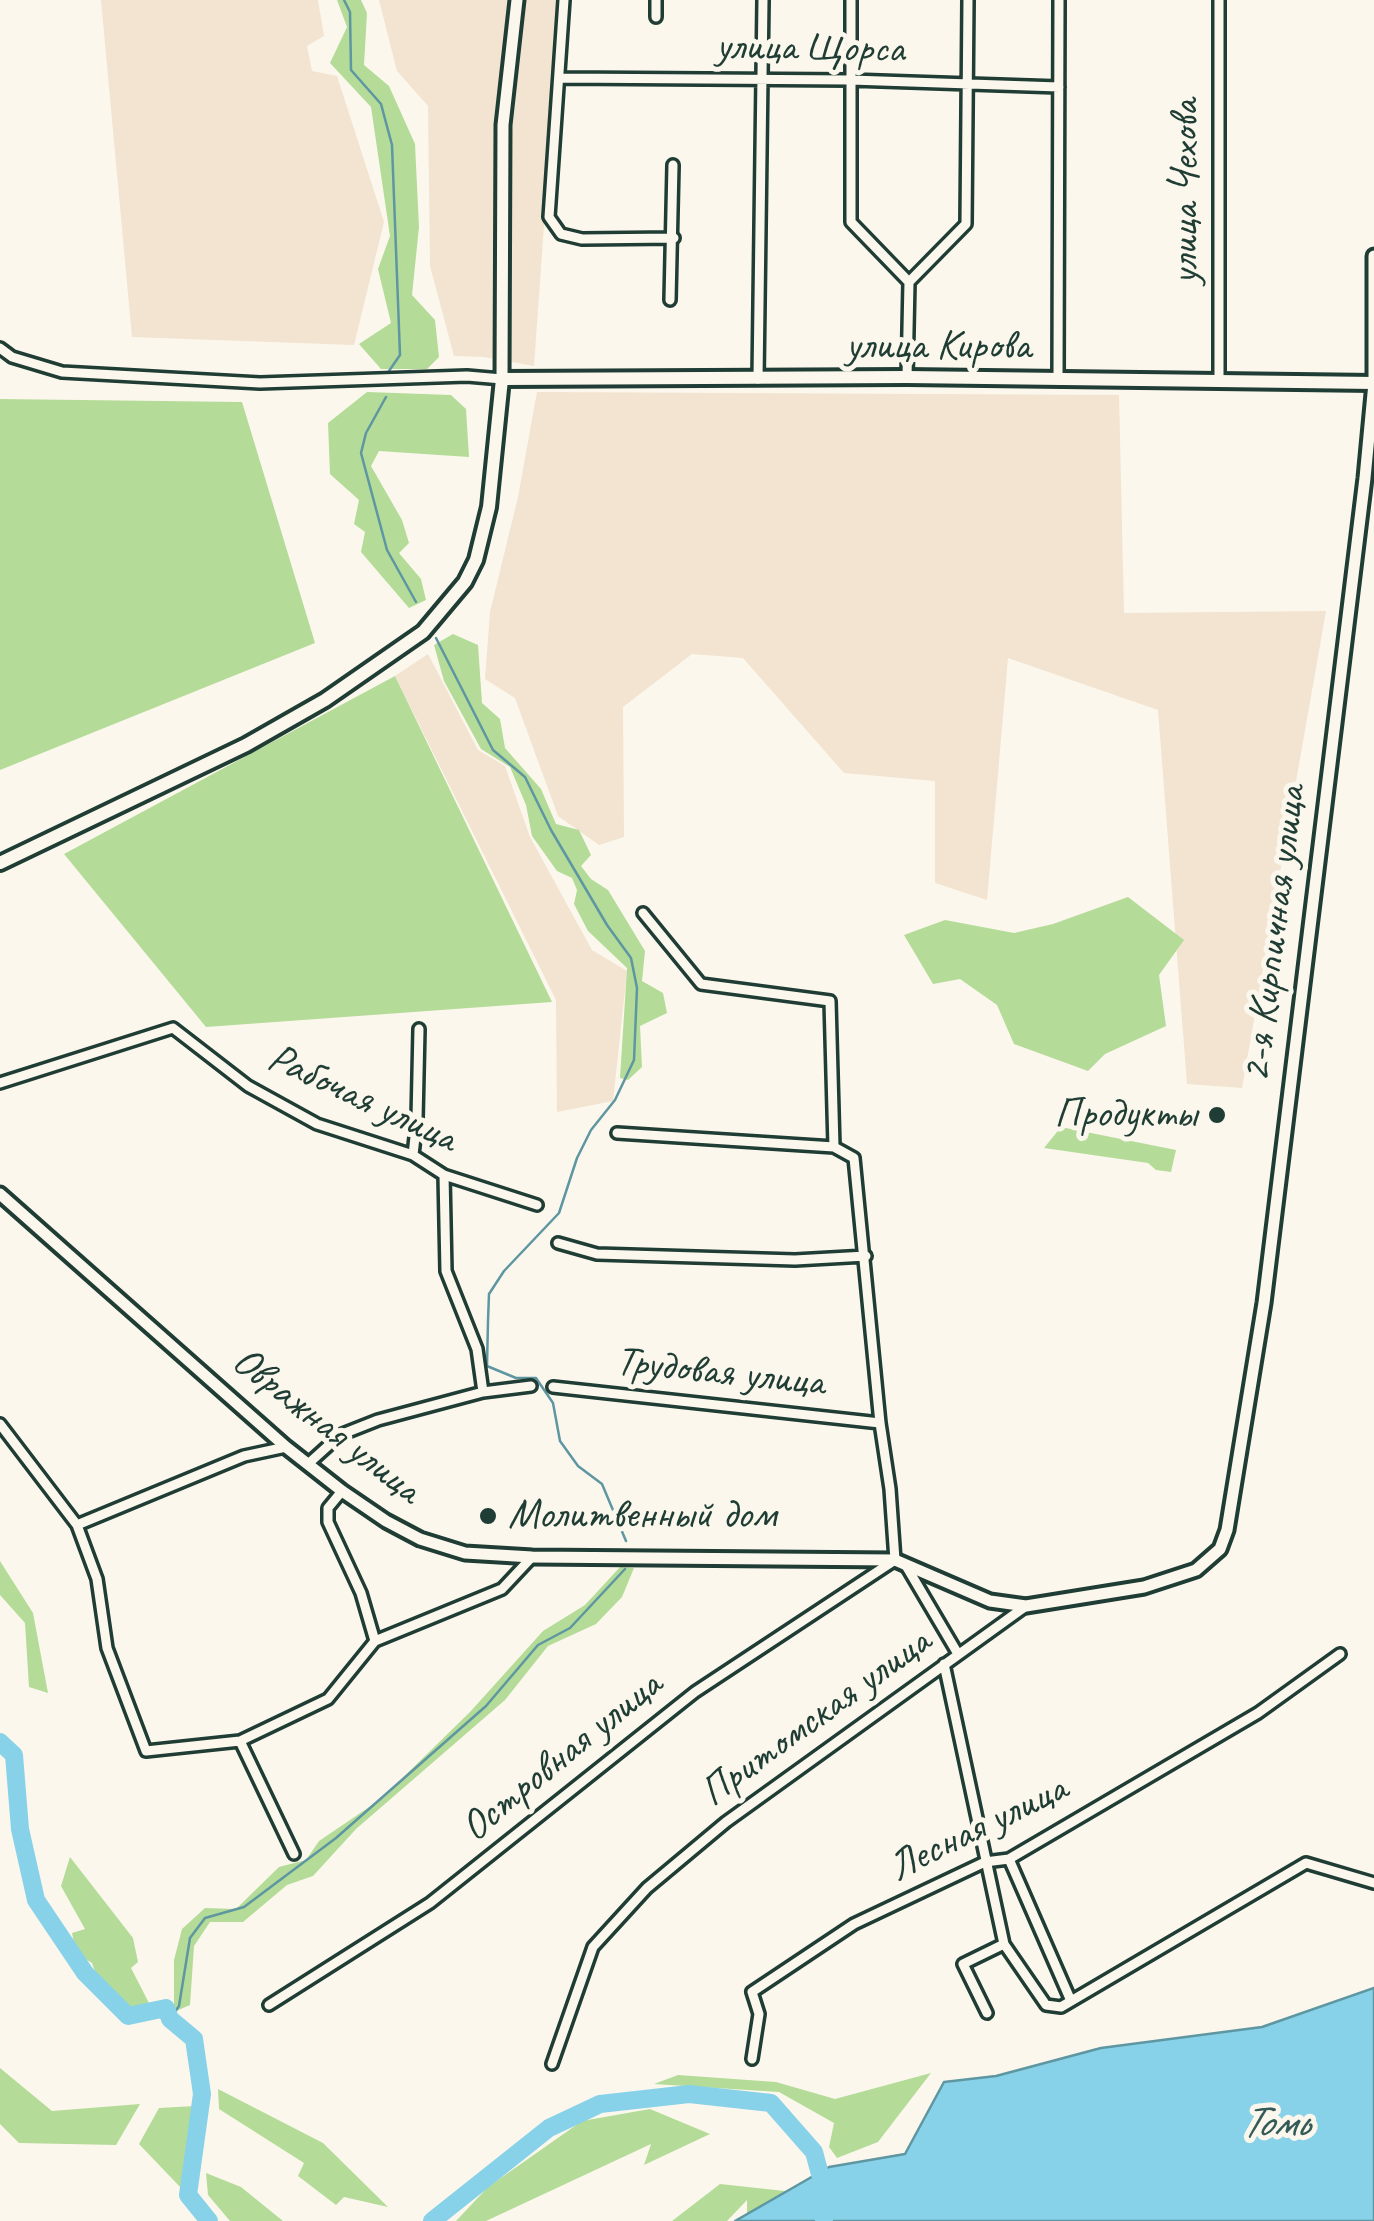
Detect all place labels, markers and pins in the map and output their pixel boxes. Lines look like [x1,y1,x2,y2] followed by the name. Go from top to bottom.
[1054,1090,1197,1140] place label: Продукты
[1206,1104,1228,1126] marker: Продукты
[508,1491,776,1541] place label: Молитвенный дом
[477,1505,499,1527] marker: Молитвенный дом

